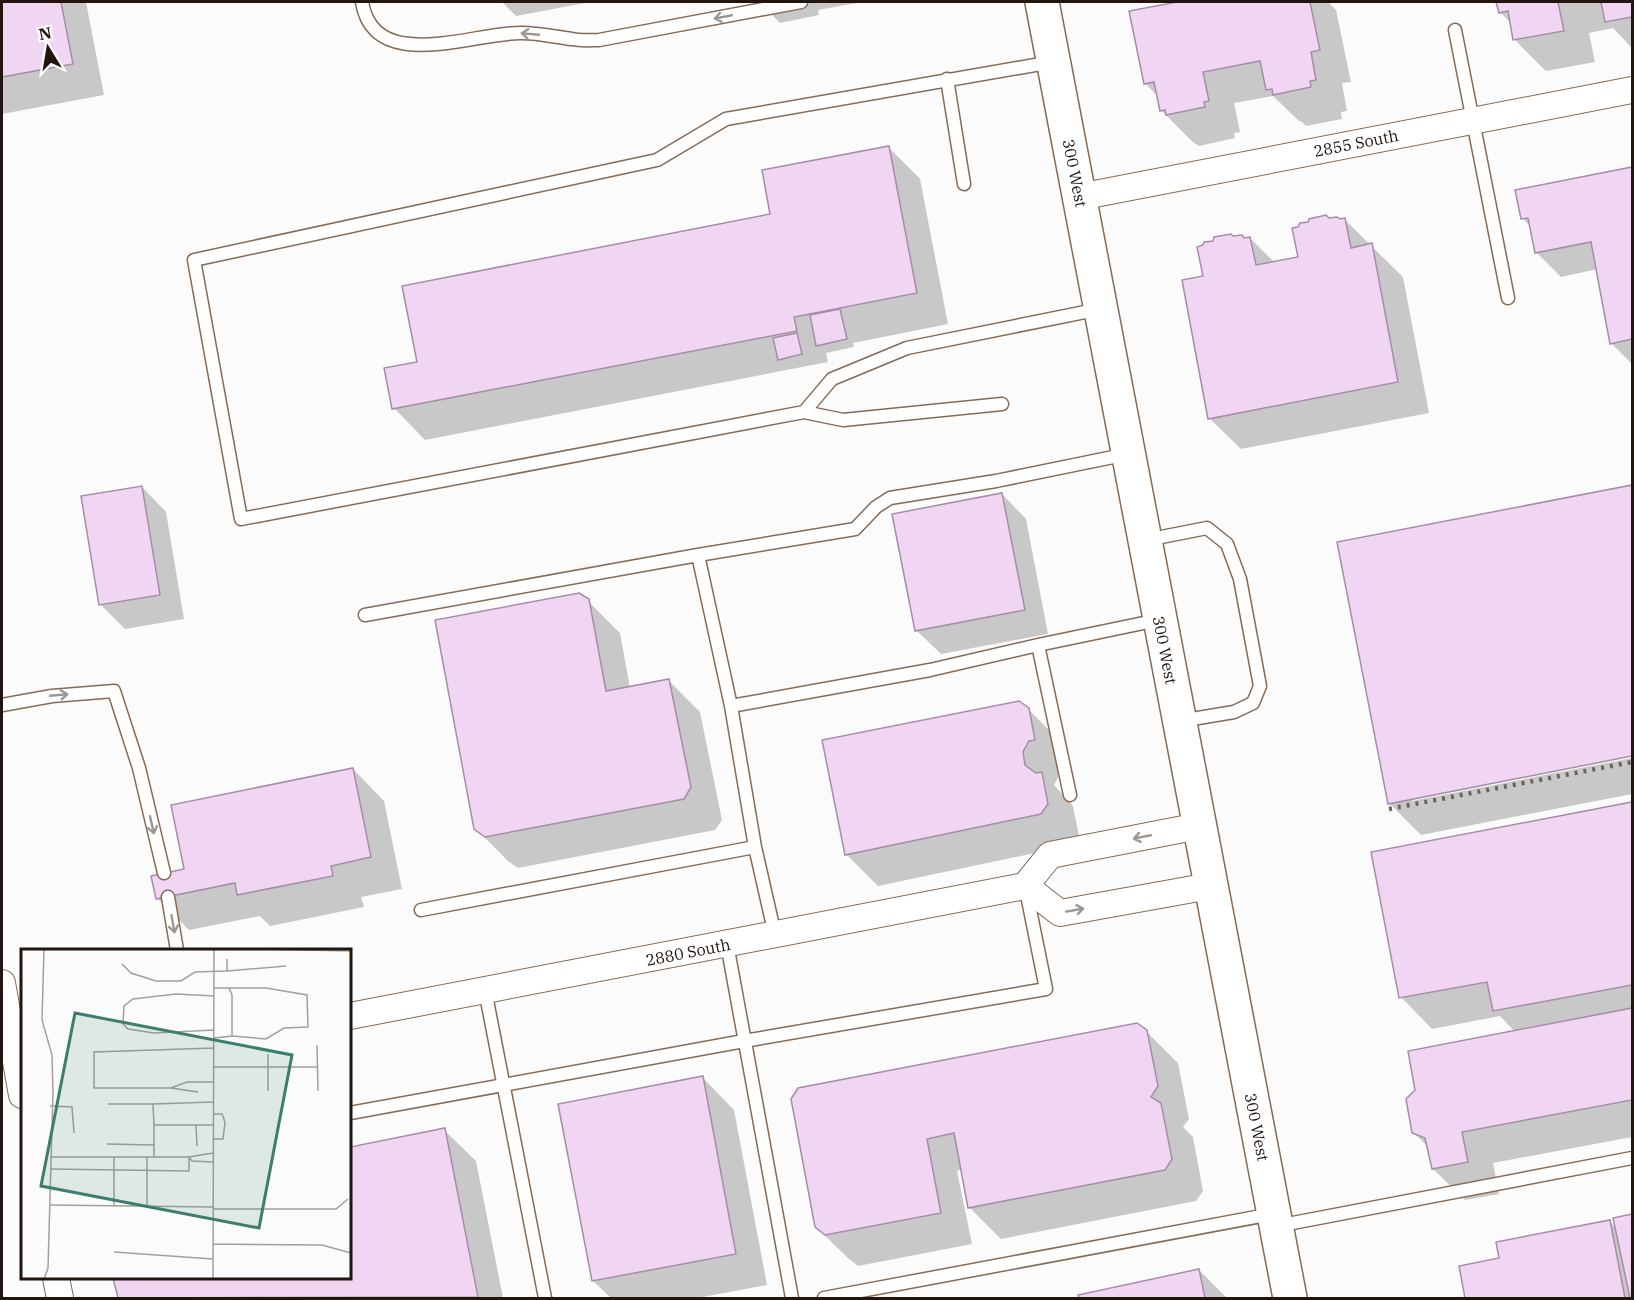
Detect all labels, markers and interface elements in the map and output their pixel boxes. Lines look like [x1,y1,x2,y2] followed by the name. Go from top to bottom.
[713,12,733,23] one-way arrow
[18,18,78,78] north arrow
[37,22,53,44] text: N
[521,28,541,39] one-way arrow
[1312,125,1400,161] street label: 2855 South
[1059,137,1091,209] street label: 300 West
[1149,614,1181,686] street label: 300 West
[49,689,69,700] one-way arrow
[147,815,159,834] one-way arrow
[1132,832,1152,843] one-way arrow
[1065,904,1084,915] one-way arrow
[167,913,178,933] one-way arrow
[644,934,732,970] street label: 2880 South
[21,949,351,1279] inset map
[1241,1091,1273,1163] street label: 300 West

